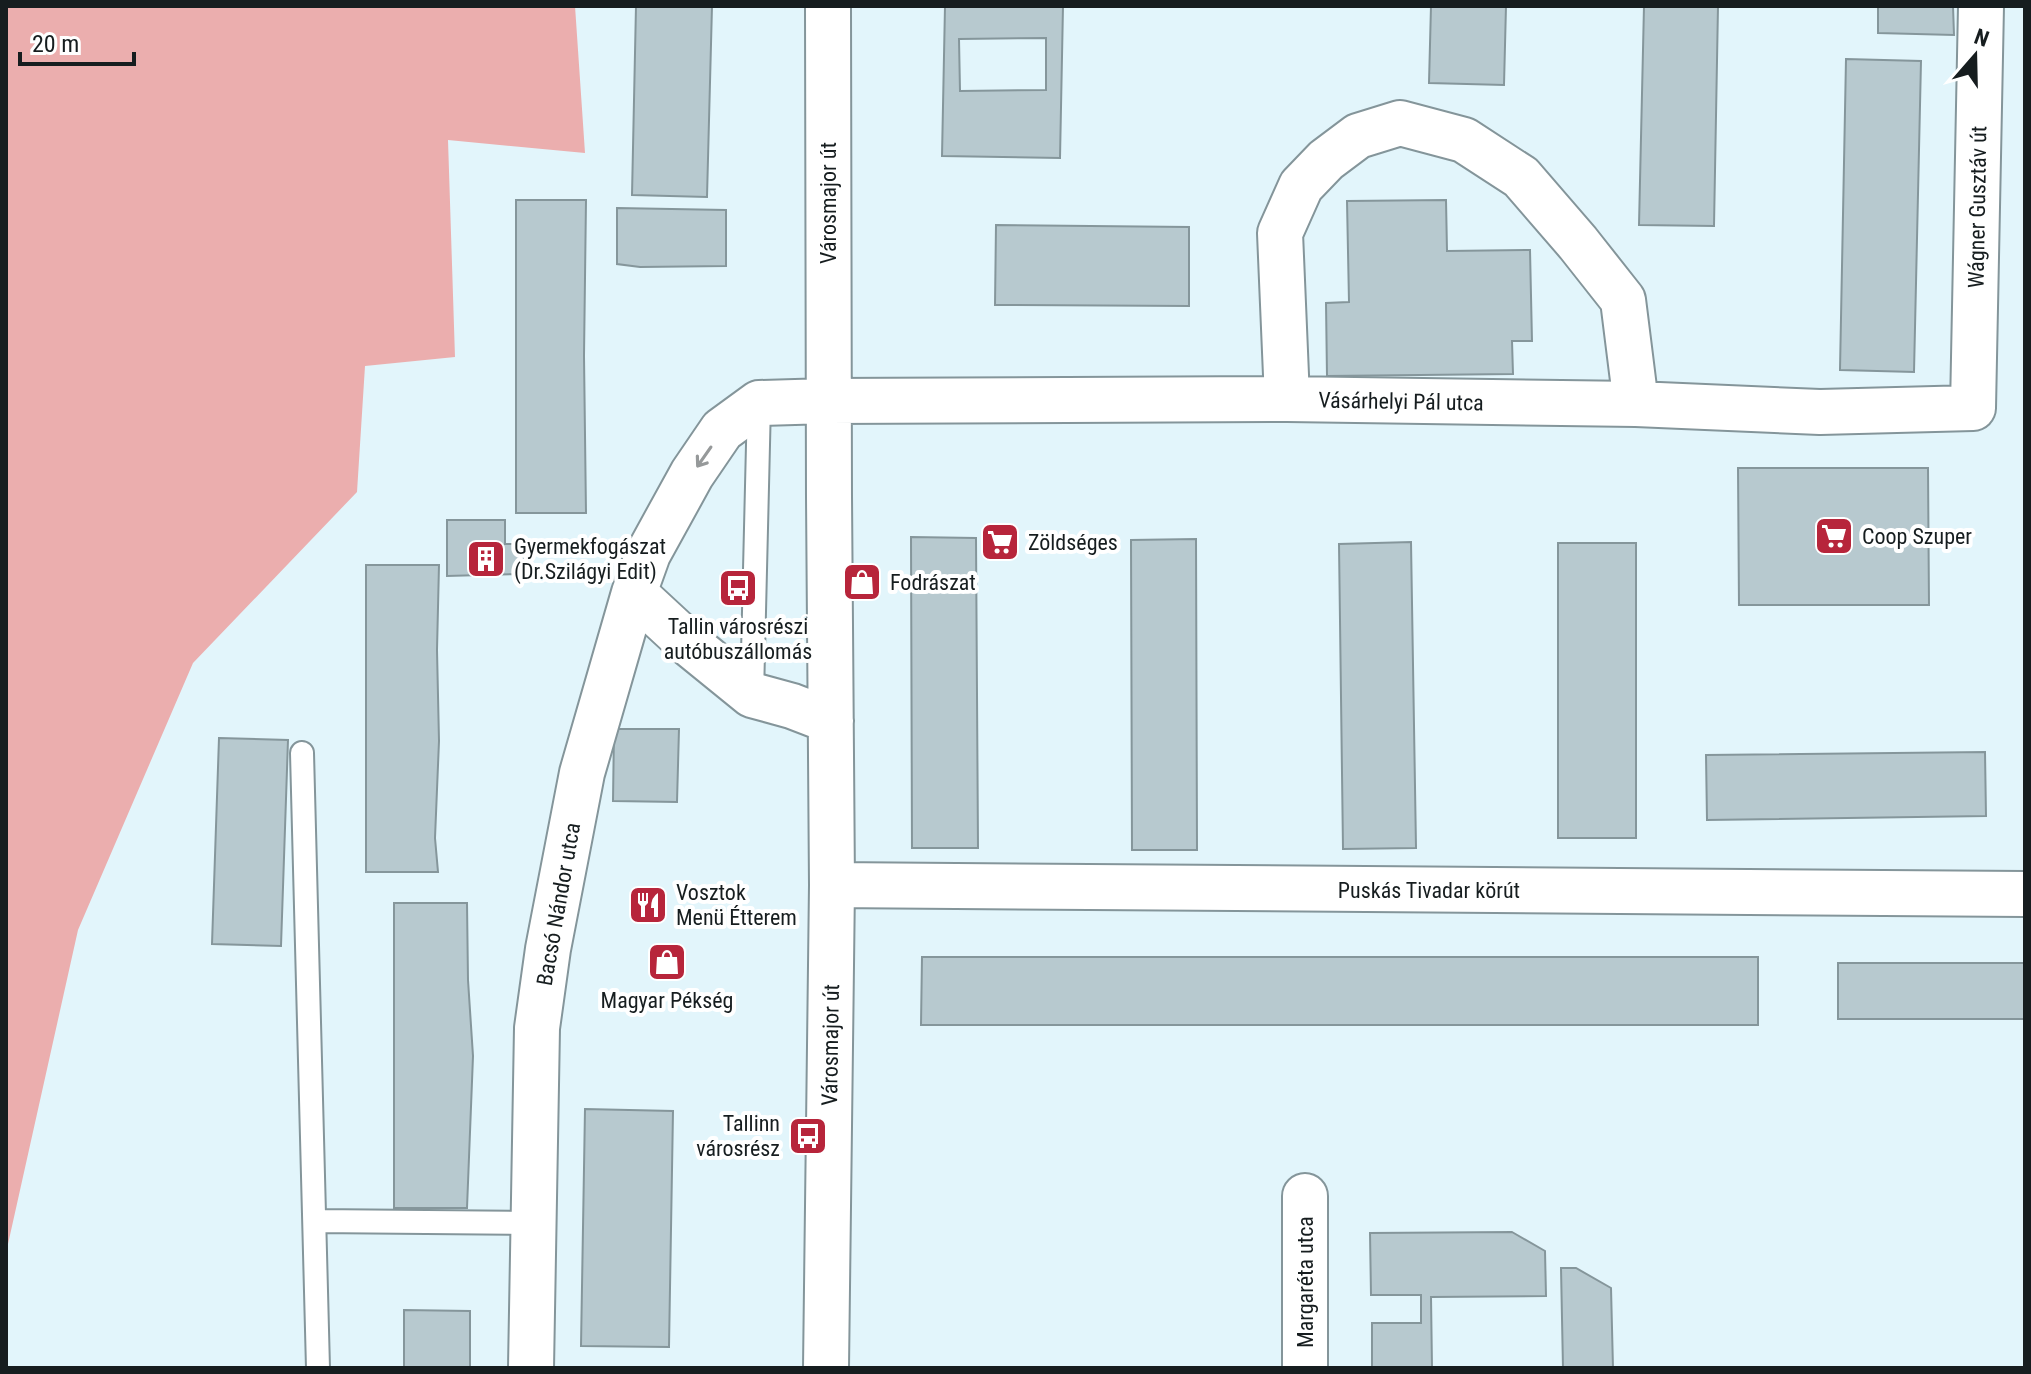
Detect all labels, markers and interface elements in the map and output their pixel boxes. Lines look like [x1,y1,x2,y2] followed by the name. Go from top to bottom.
[20,16,134,66] scale bar
[1935,16,2015,96] north arrow
[1971,24,1992,52] text: N
[32,30,79,58] text: 20 m
[1964,126,1991,288] street label: Wágner Gusztáv út
[816,142,841,264] street label: Városmajor út
[1318,388,1484,415] street label: Vásárhelyi Pál utca
[696,445,712,467] one-way arrow
[1813,515,1855,557] supermarket icon: Coop Szuper
[979,521,1021,563] supermarket icon: Zöldséges
[1862,524,1972,549] place label: Coop Szuper
[1028,530,1118,555] place label: Zöldséges
[514,534,666,585] place label: Gyermekfogászat (Dr.Szilágyi Edit)
[465,538,507,580] building icon: Gyermekfogászat (Dr.Szilágyi Edit)
[841,561,883,603] shop icon: Fodrászat
[717,567,759,609] bus stop icon: Tallin városrészi autóbuszállomás
[890,570,976,595] place label: Fodrászat
[664,614,812,664] place label: Tallin városrészi autóbuszállomás
[532,821,585,988] street label: Bacsó Nándor utca
[1338,878,1520,903] street label: Puskás Tivadar körút
[676,880,797,930] place label: Vosztok Menü Étterem
[627,884,669,926] restaurant icon: Vosztok Menü Étterem
[646,941,688,983] shop icon: Magyar Pékség
[817,984,844,1106] street label: Városmajor út
[601,988,733,1013] place label: Magyar Pékség
[696,1111,780,1161] place label: Tallinn városrész
[787,1115,829,1157] bus stop icon: Tallinn városrész
[1293,1216,1318,1348] street label: Margaréta utca

